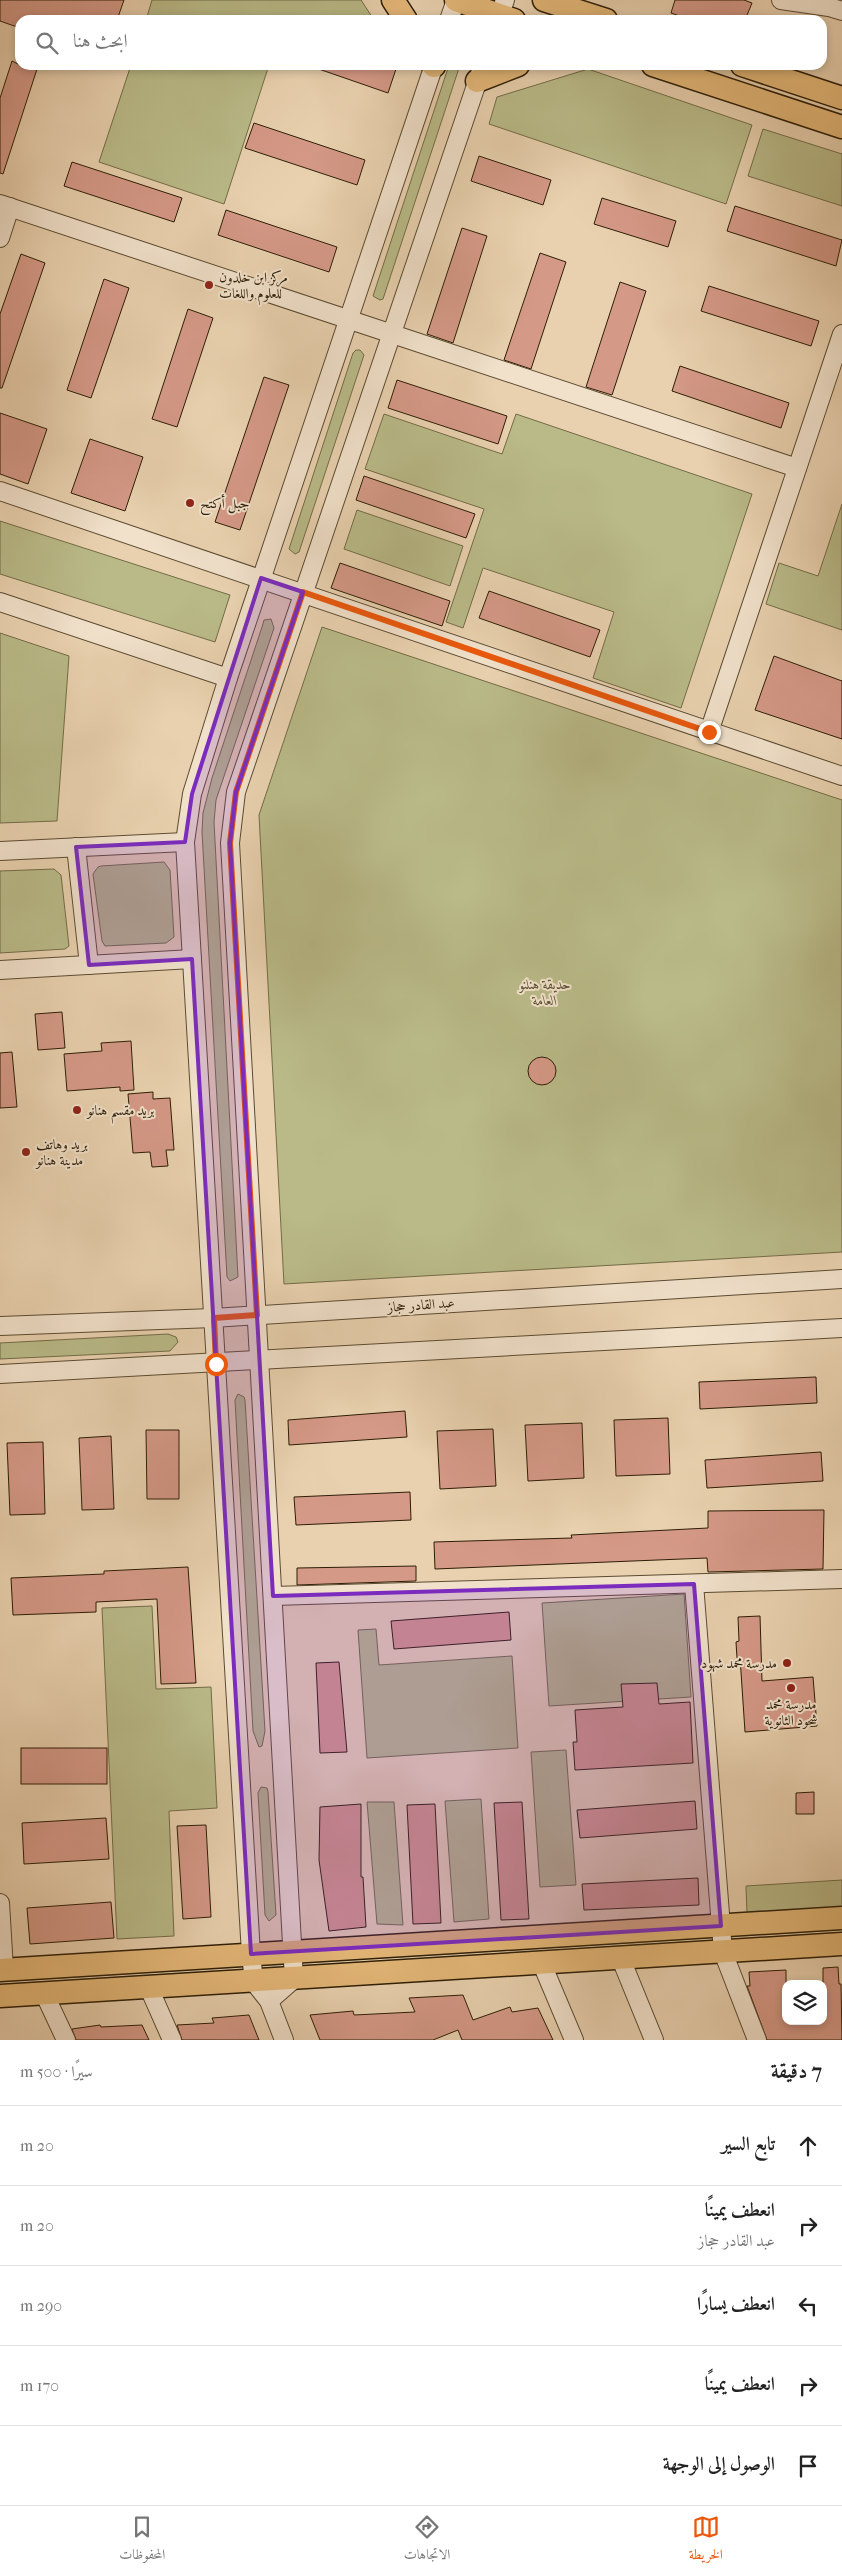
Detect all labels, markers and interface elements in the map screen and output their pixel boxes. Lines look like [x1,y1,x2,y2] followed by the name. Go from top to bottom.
[15,15,827,70] search box
[33,29,61,57] icon: search
[73,30,128,52] text: ابحث هنا
[219,269,288,306] place label: مركز ابن خلدون للعلوم واللغات
[203,279,215,291] marker: مركز ابن خلدون للعلوم واللغات
[200,493,249,516] place label: جبل أكتح
[184,497,196,509] marker: جبل أكتح
[698,721,721,744] route end
[518,976,571,1009] park label: حديقة هنلنو العامة
[85,1102,155,1124] place label: بريد مقسم هنانو
[71,1104,83,1116] marker: بريد مقسم هنانو
[34,1136,88,1169] place label: بريد وهاتف مدينة هنانو
[20,1146,32,1158] marker: بريد وهاتف مدينة هنانو
[385,1294,455,1316] street label: عبد القادر حجاز
[205,1353,228,1376] route start
[701,1655,777,1673] place label: مدرسة محمد شهود
[781,1657,793,1669] marker: مدرسة محمد شهود
[785,1682,797,1694] marker: مدرسة محمد شحود الثانوية
[764,1696,818,1729] place label: مدرسة محمد شحود الثانوية
[782,1980,827,2025] map controls
[782,1980,827,2025] button: layers
[771,2059,822,2083] text: 7 دقيقة
[20,2062,93,2081] text: سيرًا · 500 m
[794,2132,822,2160] icon: ahead
[721,2133,775,2155] text: تابع السير
[20,2136,54,2155] text: 20 m
[705,2199,775,2221] text: انعطف يمينًا
[794,2212,822,2240] icon: right
[20,2216,54,2235] text: 20 m
[698,2231,775,2250] text: عبد القادر حجاز
[794,2292,822,2320] icon: left
[697,2293,775,2315] text: انعطف يسارًا
[20,2296,62,2315] text: 290 m
[794,2372,822,2400] icon: right
[705,2373,775,2395] text: انعطف يمينًا
[20,2376,59,2395] text: 170 m
[794,2452,822,2480] icon: arrive
[663,2453,775,2475] text: الوصول إلى الوجهة
[119,2513,165,2568] tab: المحفوظات
[404,2513,450,2568] tab: الاتجاهات
[689,2513,723,2568] tab: الخريطة

